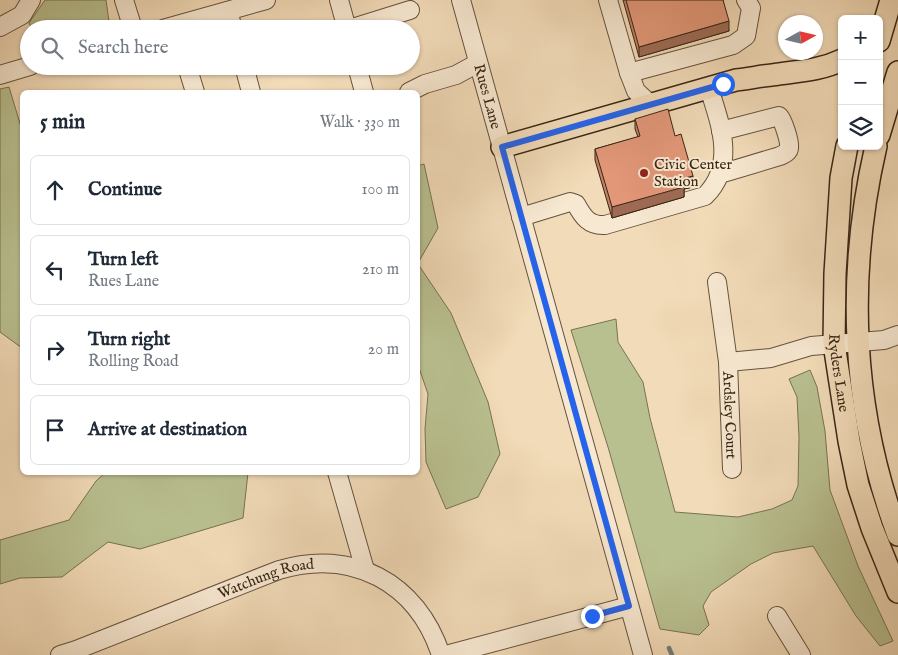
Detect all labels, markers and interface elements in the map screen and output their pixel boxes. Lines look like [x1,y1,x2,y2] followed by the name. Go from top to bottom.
[778,15,823,60] north arrow
[838,15,883,150] map controls
[838,15,883,60] button: +
[20,20,420,75] search box
[38,34,66,62] icon: search
[78,36,169,60] text: Search here
[838,60,883,105] button: −
[470,62,506,131] street label: Rues Lane
[712,73,735,96] route start
[838,105,883,150] button: layers
[40,109,85,136] text: 5 min
[320,113,400,133] text: Walk · 330 m
[654,155,733,191] place label: Civic Center Station
[638,167,650,179] marker: Civic Center Station
[41,176,69,204] icon: ahead
[88,178,162,202] text: Continue
[362,180,399,200] text: 100 m
[88,248,159,272] text: Turn left
[41,256,69,284] icon: left
[362,260,399,280] text: 210 m
[88,272,159,292] text: Rues Lane
[88,328,170,352] text: Turn right
[824,334,854,413] street label: Ryders Lane
[41,336,69,364] icon: right
[368,340,399,360] text: 20 m
[88,352,179,372] text: Rolling Road
[719,370,741,459] street label: Ardsley Court
[41,416,69,444] icon: arrive
[88,418,247,442] text: Arrive at destination
[215,554,316,603] street label: Watchung Road
[581,605,604,628] route end

